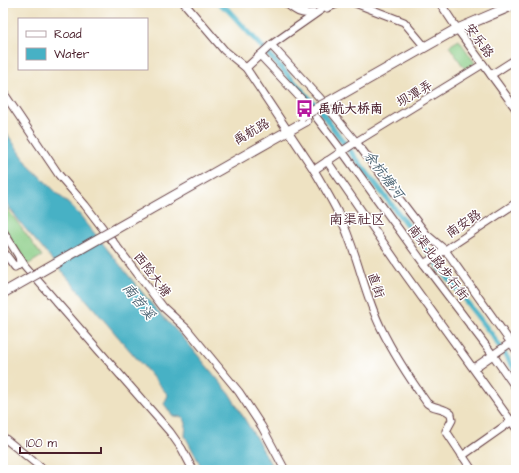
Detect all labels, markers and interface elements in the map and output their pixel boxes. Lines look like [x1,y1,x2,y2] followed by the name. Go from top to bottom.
[18,18,148,70] legend
[460,20,498,62] street label: 安乐路
[54,26,82,43] text: Road
[54,46,90,63] text: Water
[393,76,436,112] street label: 坝潭弄
[295,98,315,118] bus stop icon: 禹航大桥南
[318,100,383,118] place label: 禹航大桥南
[230,114,273,149] street label: 禹航路
[358,146,409,205] water label: 余杭塘河
[442,205,485,242] street label: 南安路
[329,210,385,230] district label: 南渠社区
[404,221,473,304] street label: 南渠北路步行街
[129,248,175,301] street label: 西险大塘
[363,270,389,301] street label: 直街
[117,279,160,325] water label: 南苕溪
[20,429,101,455] scale bar
[26,435,57,452] text: 100 m

